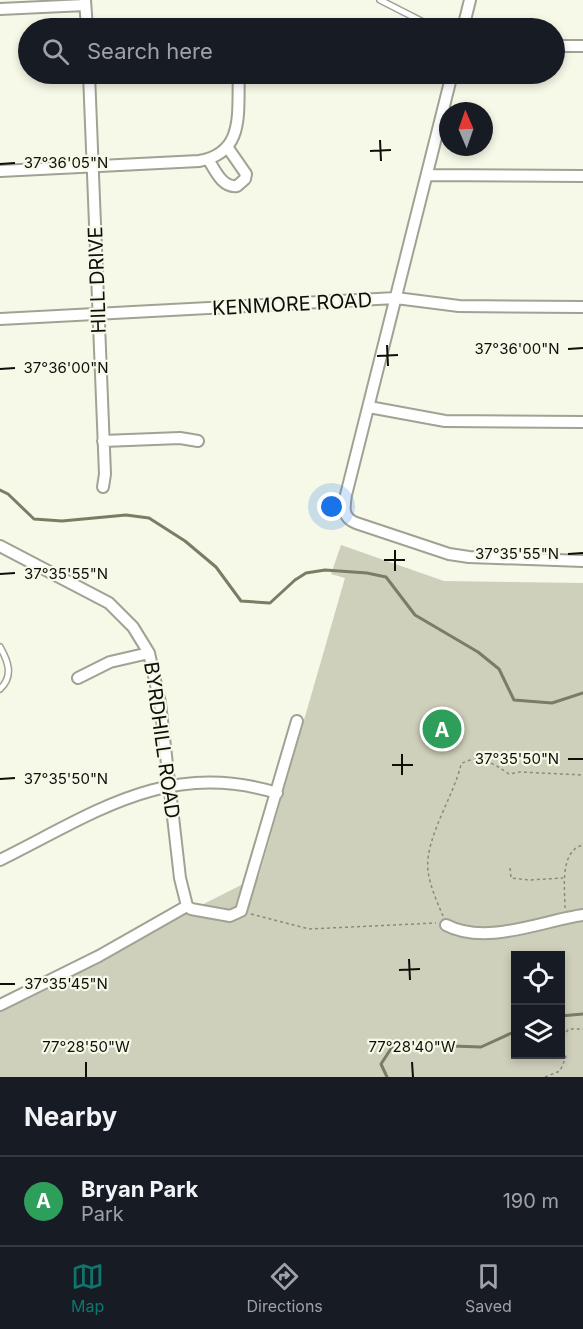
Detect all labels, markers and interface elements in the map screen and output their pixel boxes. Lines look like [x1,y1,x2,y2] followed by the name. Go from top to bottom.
[18,18,565,84] search box
[39,35,72,68] icon: search
[87,38,213,64] text: Search here
[439,102,493,156] north arrow
[24,153,108,172] text: 37°36'05"N
[83,226,111,334] street label: HILL DRIVE
[211,288,373,320] street label: KENMORE ROAD
[475,339,559,358] text: 37°36'00"N
[24,358,108,377] text: 37°36'00"N
[317,492,346,521] your location
[475,544,559,563] text: 37°35'55"N
[24,564,108,583] text: 37°35'55"N
[139,660,185,820] street label: BYRDHILL ROAD
[422,706,462,752] pin: A
[475,749,559,768] text: 37°35'50"N
[24,769,108,788] text: 37°35'50"N
[511,951,565,1059] map controls
[511,951,565,1005] button: locate
[24,974,108,993] text: 37°35'45"N
[511,1005,565,1059] button: layers
[42,1037,130,1056] text: 77°28'50"W
[368,1037,456,1056] text: 77°28'40"W
[24,1101,117,1132] text: Nearby
[81,1176,198,1202] text: Bryan Park
[36,1189,51,1213] text: A
[503,1189,559,1213] text: 190 m
[81,1202,124,1226] text: Park
[71,1260,104,1316] tab: Map
[247,1260,323,1316] tab: Directions
[465,1260,512,1316] tab: Saved

